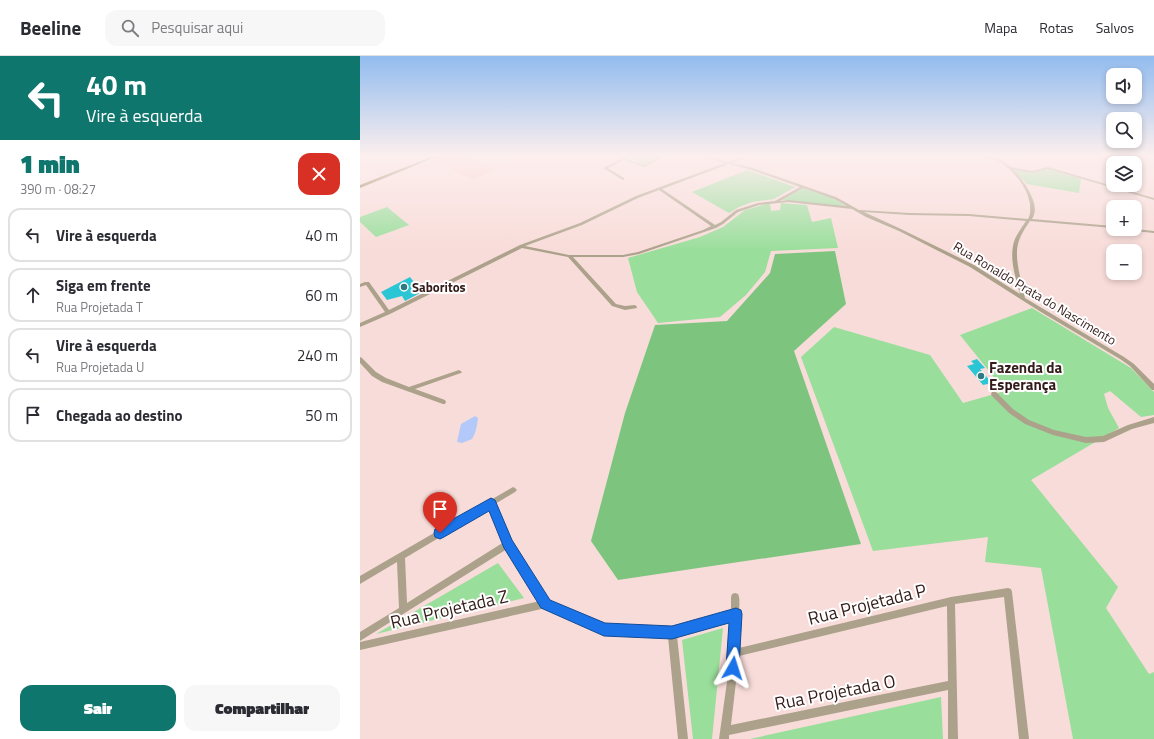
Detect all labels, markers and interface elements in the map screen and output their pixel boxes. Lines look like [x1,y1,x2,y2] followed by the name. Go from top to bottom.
[105,10,385,46] search box
[20,13,81,42] text: Beeline
[151,16,243,39] text: Pesquisar aqui
[119,17,141,39] icon: search
[984,17,1017,38] text: Mapa
[1039,17,1074,38] text: Rotas
[1096,17,1134,38] text: Salvos
[86,63,147,106] text: 40 m
[1106,68,1142,280] map controls
[1106,68,1142,104] button: sound
[20,72,72,124] icon: left
[86,102,203,129] text: Vire à esquerda
[1106,112,1142,148] button: search
[20,146,80,182] text: 1 min
[298,153,340,195] button: close
[1106,156,1142,192] button: layers
[20,179,96,199] text: 390 m · 08:27
[1106,200,1142,236] button: +
[22,224,44,246] icon: left
[56,224,157,247] text: Vire à esquerda
[305,224,338,247] text: 40 m
[950,236,1120,350] street label: Rua Ronaldo Prata do Nascimento
[1106,244,1142,280] button: −
[56,274,151,297] text: Siga em frente
[412,277,466,297] place label: Saboritos
[399,282,409,292] marker: Saboritos
[22,284,44,306] icon: ahead
[305,284,338,307] text: 60 m
[56,297,143,317] text: Rua Projetada T
[56,334,157,357] text: Vire à esquerda
[22,344,44,366] icon: left
[297,344,338,367] text: 240 m
[989,356,1063,396] place label: Fazenda da Esperança
[56,357,144,377] text: Rua Projetada U
[976,371,986,381] marker: Fazenda da Esperança
[22,404,44,426] icon: arrive
[56,404,182,427] text: Chegada ao destino
[305,404,338,427] text: 50 m
[423,492,457,533] pin
[429,498,451,520] icon: arrive
[805,576,929,632] street label: Rua Projetada P
[387,582,511,636] street label: Rua Projetada Z
[712,647,754,689] position arrow
[772,667,898,717] street label: Rua Projetada O
[20,685,176,731] button: Sair
[184,685,340,731] button: Compartilhar

